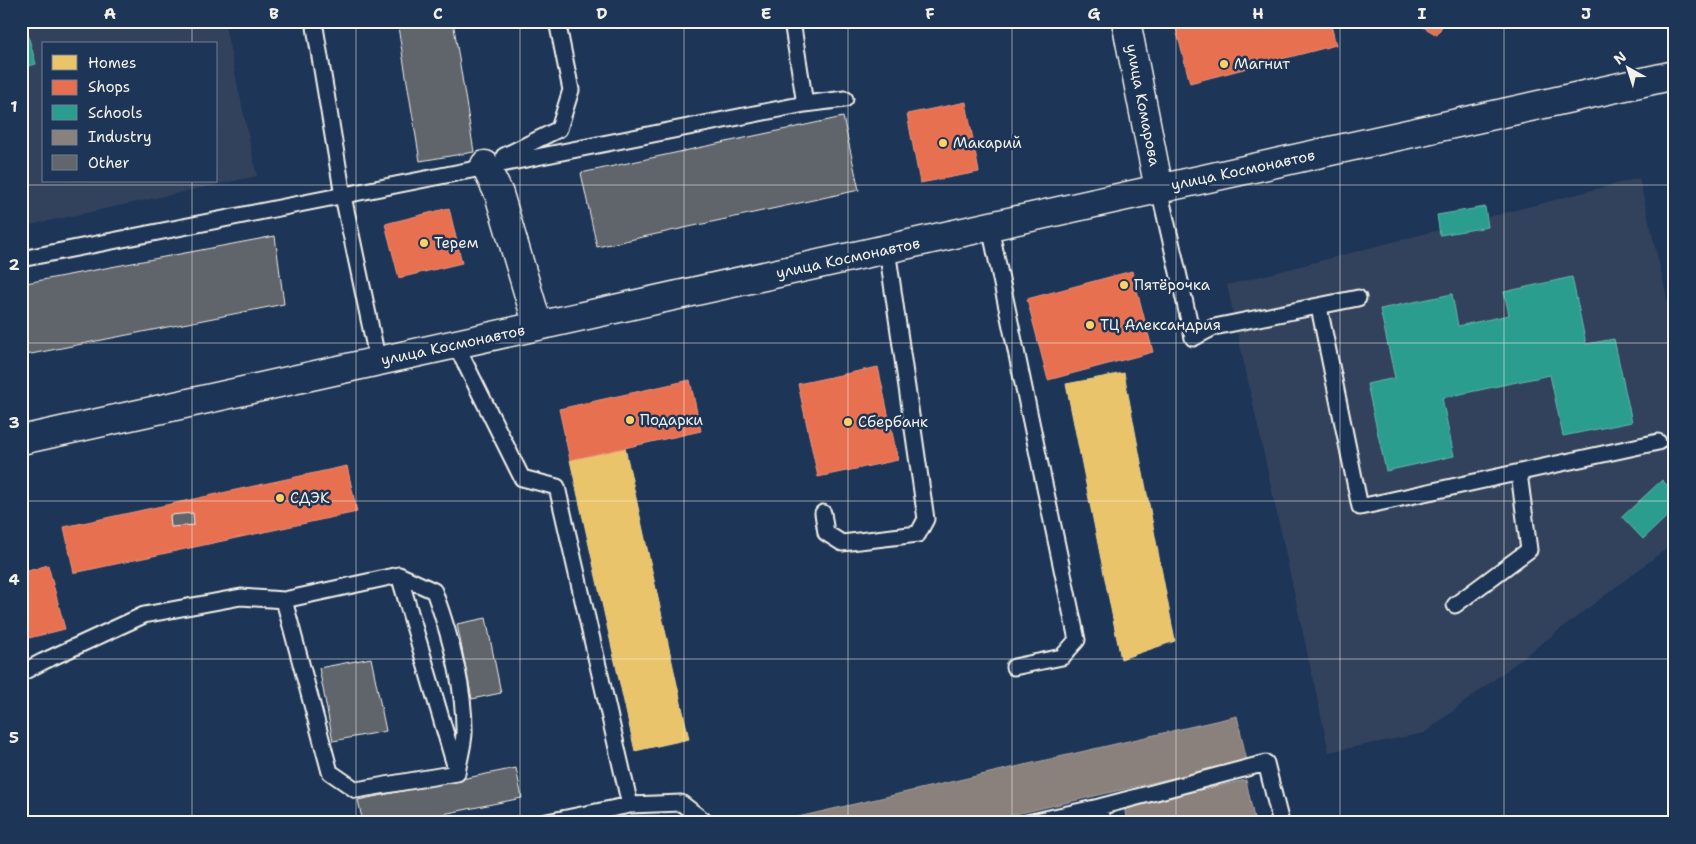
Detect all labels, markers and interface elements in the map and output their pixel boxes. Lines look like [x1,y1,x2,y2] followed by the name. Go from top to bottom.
[104,3,116,24] text: A
[269,3,279,24] text: B
[433,3,443,24] text: C
[596,3,608,24] text: D
[761,3,771,24] text: E
[925,3,935,24] text: F
[1088,3,1101,24] text: G
[1252,3,1264,24] text: H
[1418,3,1427,24] text: I
[1581,3,1591,24] text: J
[42,42,218,182] legend
[1121,42,1165,169] street label: улица Комарова
[1604,42,1654,92] north arrow
[1610,47,1630,68] text: N
[88,53,136,73] text: Homes
[1234,54,1290,74] place label: Магнит
[1218,58,1230,70] marker: Магнит
[88,77,130,97] text: Shops
[10,96,18,117] text: 1
[88,103,143,123] text: Schools
[88,127,152,147] text: Industry
[953,133,1022,153] place label: Макарий
[937,137,949,149] marker: Макарий
[1169,145,1317,195] street label: улица Космонавтов
[88,153,130,173] text: Other
[434,233,479,253] place label: Терем
[774,233,922,283] street label: улица Космонавтов
[418,237,430,249] marker: Терем
[8,254,20,275] text: 2
[1134,275,1211,295] place label: Пятёрочка
[1118,279,1130,291] marker: Пятёрочка
[1100,315,1221,335] place label: ТЦ Александрия
[1084,319,1096,331] marker: ТЦ Александрия
[379,320,527,370] street label: улица Космонавтов
[640,410,703,430] place label: Подарки
[8,412,20,433] text: 3
[858,412,928,432] place label: Сбербанк
[624,414,636,426] marker: Подарки
[842,416,854,428] marker: Сбербанк
[290,488,330,508] place label: СДЭК
[274,492,286,504] marker: СДЭК
[8,569,20,590] text: 4
[9,727,19,748] text: 5

